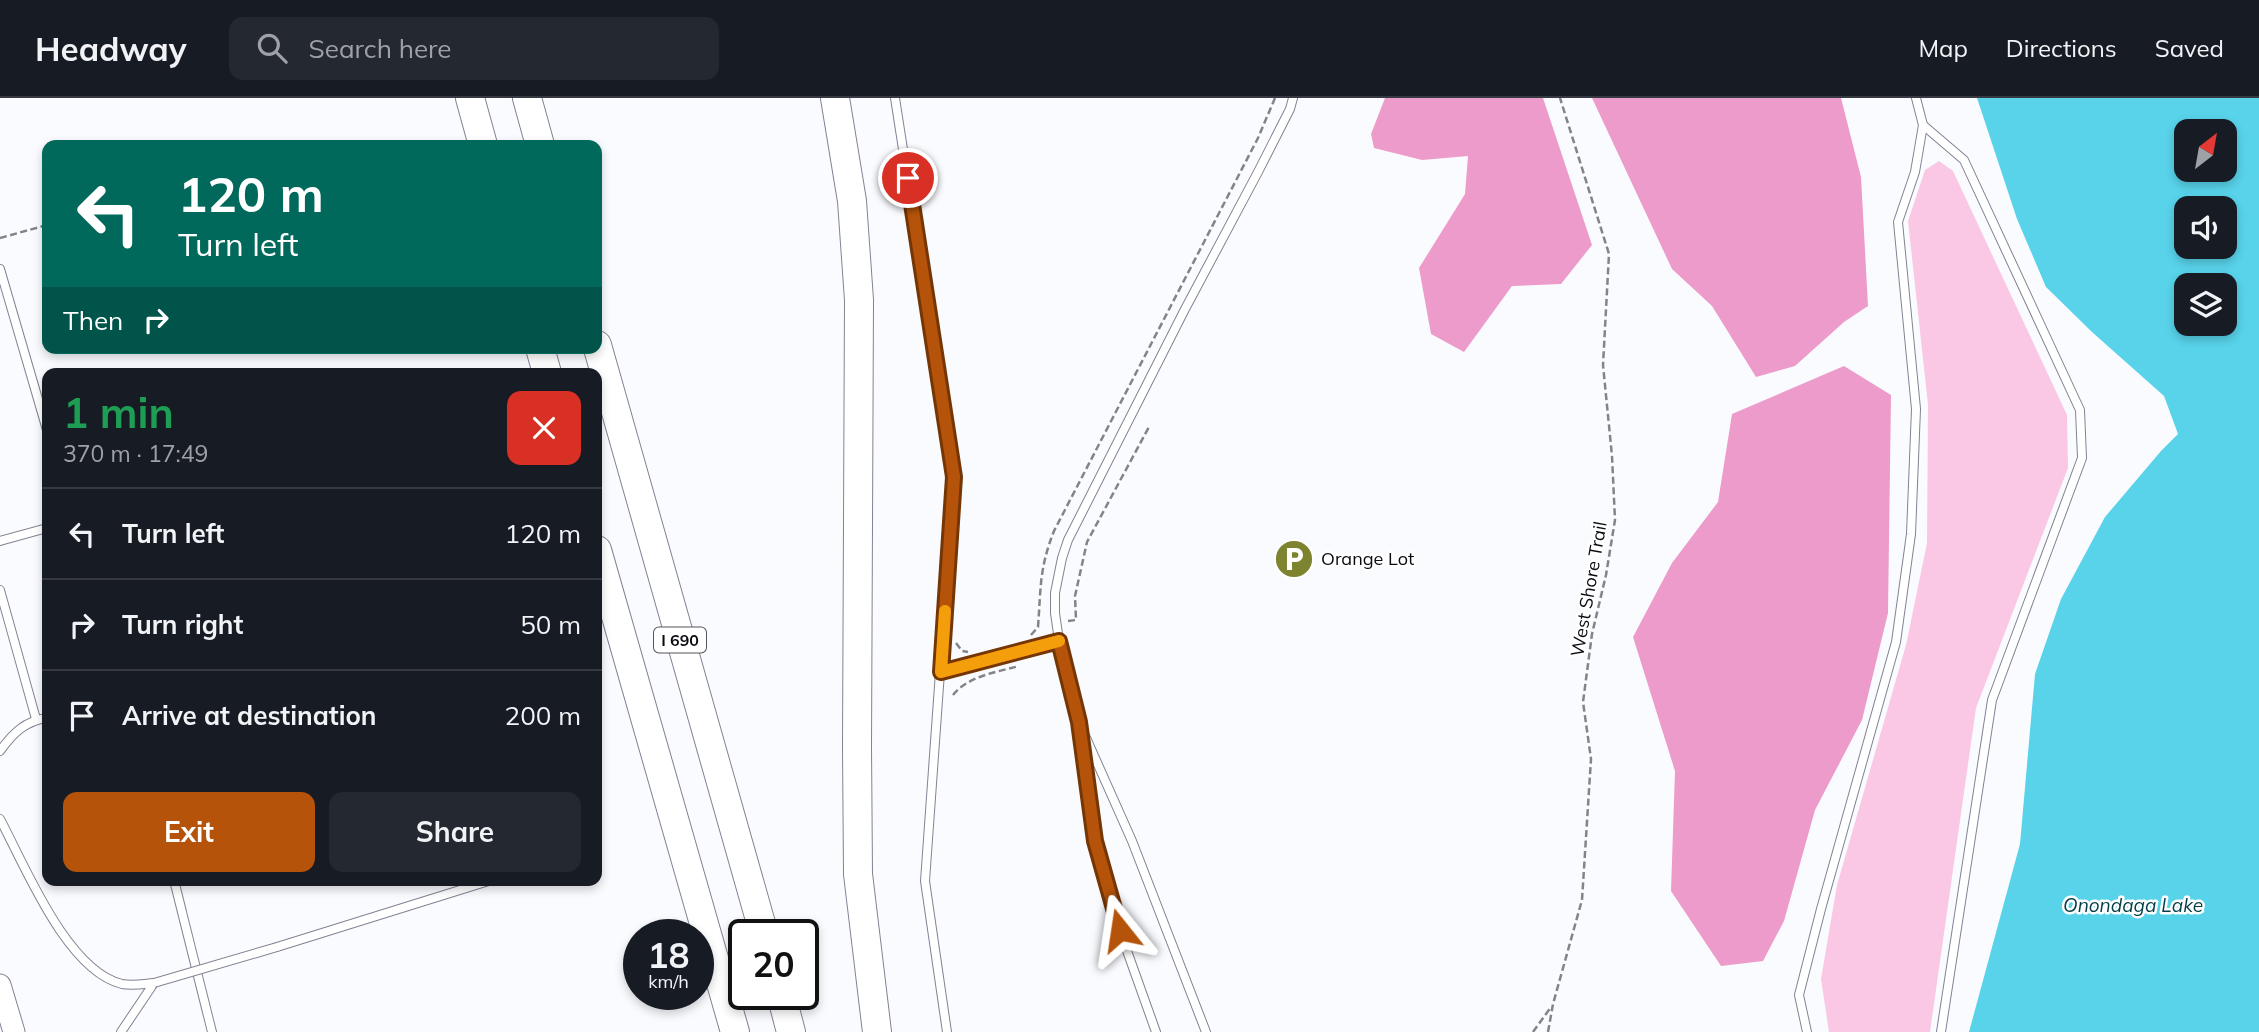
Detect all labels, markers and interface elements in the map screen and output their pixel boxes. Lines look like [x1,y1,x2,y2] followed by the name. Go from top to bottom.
[229,17,719,80] search box
[35,28,187,69] text: Headway
[253,29,291,67] icon: search
[309,32,451,65] text: Search here
[1918,33,1968,63] text: Map
[2006,33,2117,63] text: Directions
[2155,33,2224,63] text: Saved
[2174,119,2236,182] north arrow
[2174,119,2237,336] map controls
[878,148,938,208] pin
[889,159,927,197] icon: arrive
[178,163,324,224] text: 120 m
[63,168,154,259] icon: left
[2174,196,2237,259] button: sound
[178,224,298,264] text: Turn left
[2174,273,2237,336] button: layers
[137,301,175,339] icon: right
[63,304,123,337] text: Then
[63,386,174,439] text: 1 min
[507,391,581,465] button: close
[63,439,208,468] text: 370 m · 17:49
[63,515,101,553] icon: left
[122,517,224,550] text: Turn left
[505,517,581,550] text: 120 m
[1565,520,1612,658] street label: West Shore Trail
[1273,538,1315,580] parking icon: Orange Lot
[1321,547,1414,570] place label: Orange Lot
[63,606,101,644] icon: right
[122,608,243,641] text: Turn right
[520,608,581,641] text: 50 m
[654,628,706,652] road number: I 690
[63,697,101,735] icon: arrive
[122,699,377,732] text: Arrive at destination
[505,699,581,732] text: 200 m
[63,792,315,872] button: Exit
[329,792,581,872] button: Share
[1083,893,1157,967] position arrow
[2063,893,2203,917] water label: Onondaga Lake
[728,919,819,1010] speed limit sign: 20
[647,933,690,977] text: 18
[648,970,689,993] text: km/h

